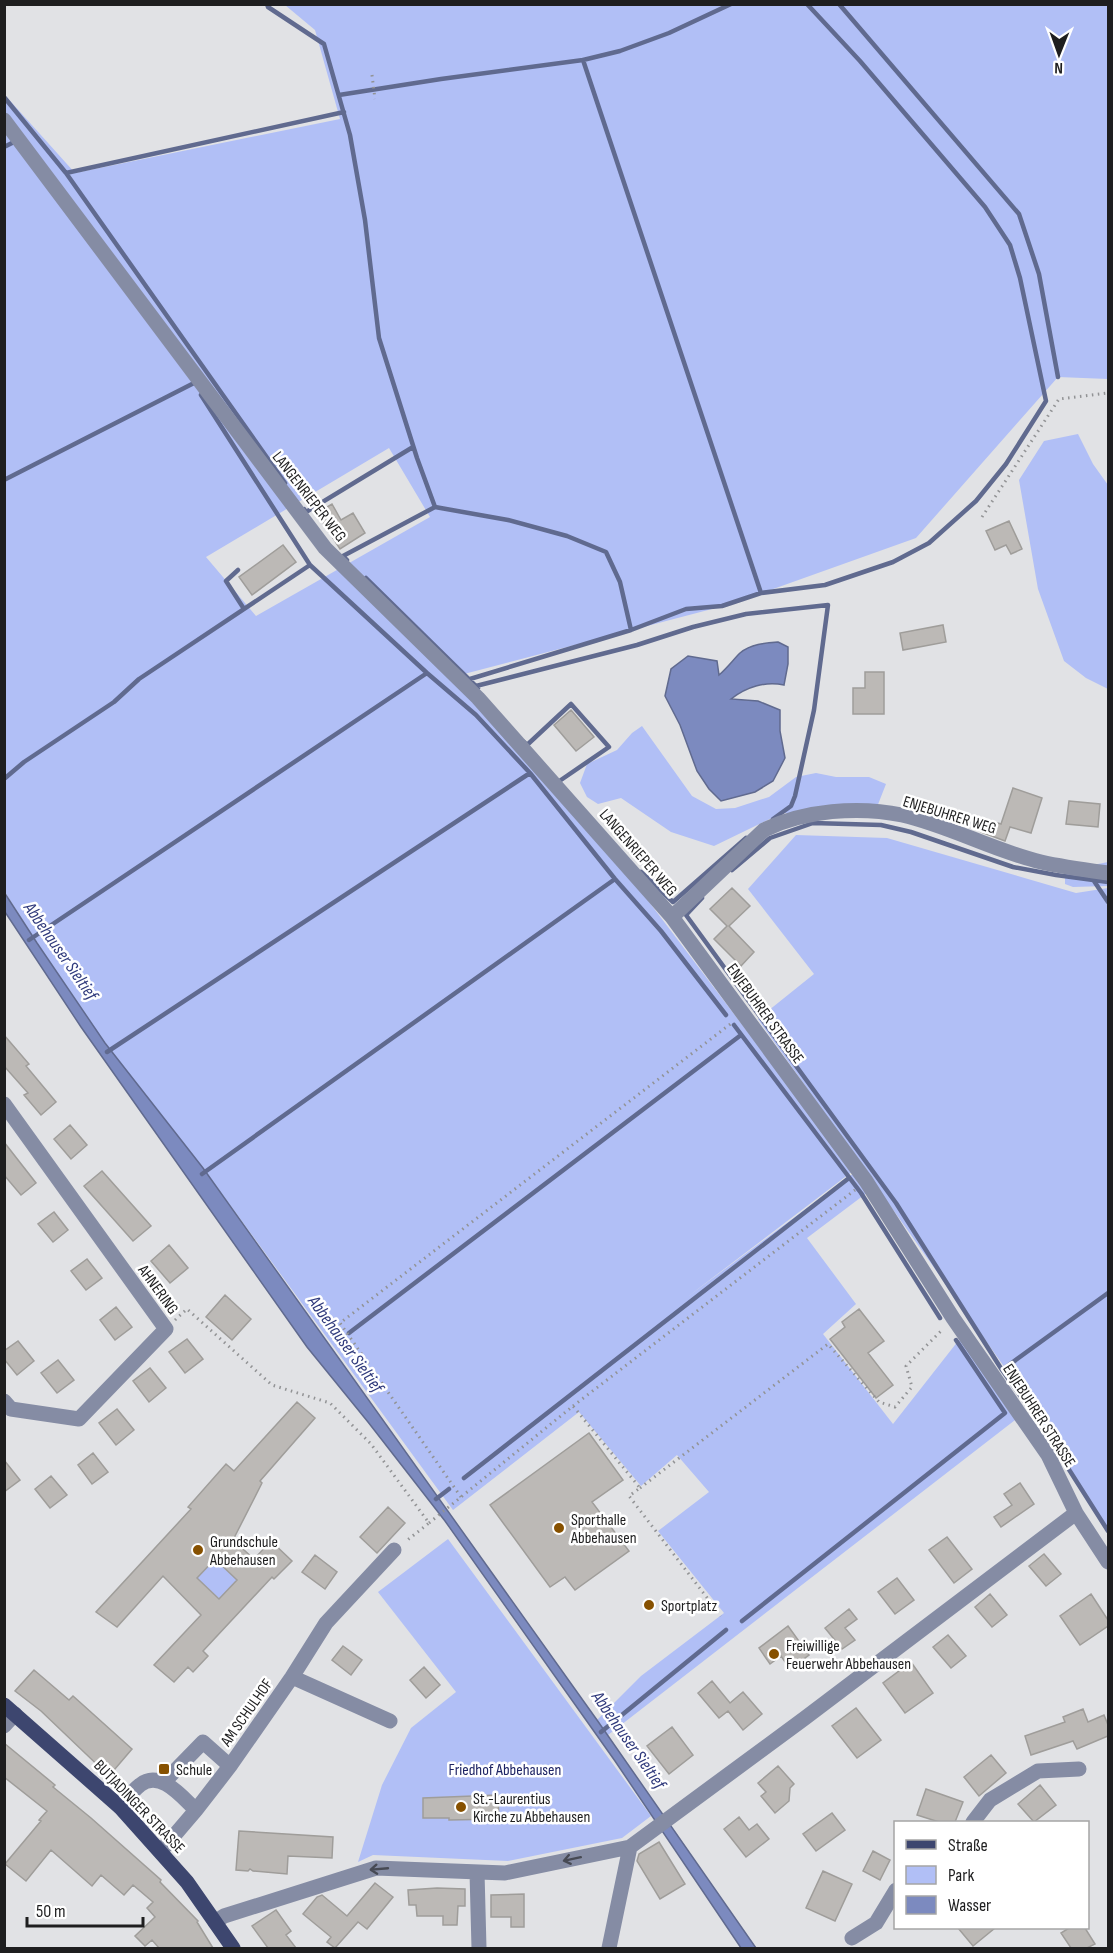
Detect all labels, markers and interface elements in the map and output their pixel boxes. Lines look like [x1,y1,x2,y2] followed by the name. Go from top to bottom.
[1029,24,1089,84] north arrow
[1054,58,1063,77] text: N
[268,448,350,546] street label: LANGENRIEPER WEG
[901,792,998,839] street label: ENJEBUHRER WEG
[595,806,681,900] street label: LANGENRIEPER WEG
[19,897,103,1006] water label: Abbehauser Sieltief
[722,960,807,1068] street label: ENJEBUHRER STRASSE
[133,1261,182,1318] street label: AHNERING
[303,1291,389,1398] water label: Abbehauser Sieltief
[998,1361,1079,1471] street label: ENJEBUHRER STRASSE
[570,1511,637,1548] place label: Sporthalle Abbehausen
[552,1521,566,1535] marker: Sporthalle Abbehausen
[209,1533,278,1570] place label: Grundschule Abbehausen
[191,1543,205,1557] marker: Grundschule Abbehausen
[661,1597,718,1616] place label: Sportplatz
[642,1598,656,1612] marker: Sportplatz
[786,1637,911,1674] place label: Freiwillige Feuerwehr Abbehausen
[767,1647,781,1661] marker: Freiwillige Feuerwehr Abbehausen
[217,1676,277,1751] street label: AM SCHULHOF
[587,1686,671,1795] water label: Abbehauser Sieltief
[89,1756,188,1858] street label: BUTJADINGER STRASSE
[176,1761,212,1780] place label: Schule
[449,1761,561,1780] park label: Friedhof Abbehausen
[157,1762,171,1776] marker: Schule
[473,1790,590,1827] place label: St.-Laurentius Kirche zu Abbehausen
[454,1800,468,1814] marker: St.-Laurentius Kirche zu Abbehausen
[894,1821,1089,1929] legend
[948,1835,988,1856] text: Straße
[563,1854,583,1865] one-way arrow
[370,1864,389,1875] one-way arrow
[948,1865,974,1886] text: Park
[27,1890,142,1928] scale bar
[948,1895,991,1916] text: Wasser
[36,1901,66,1922] text: 50 m

